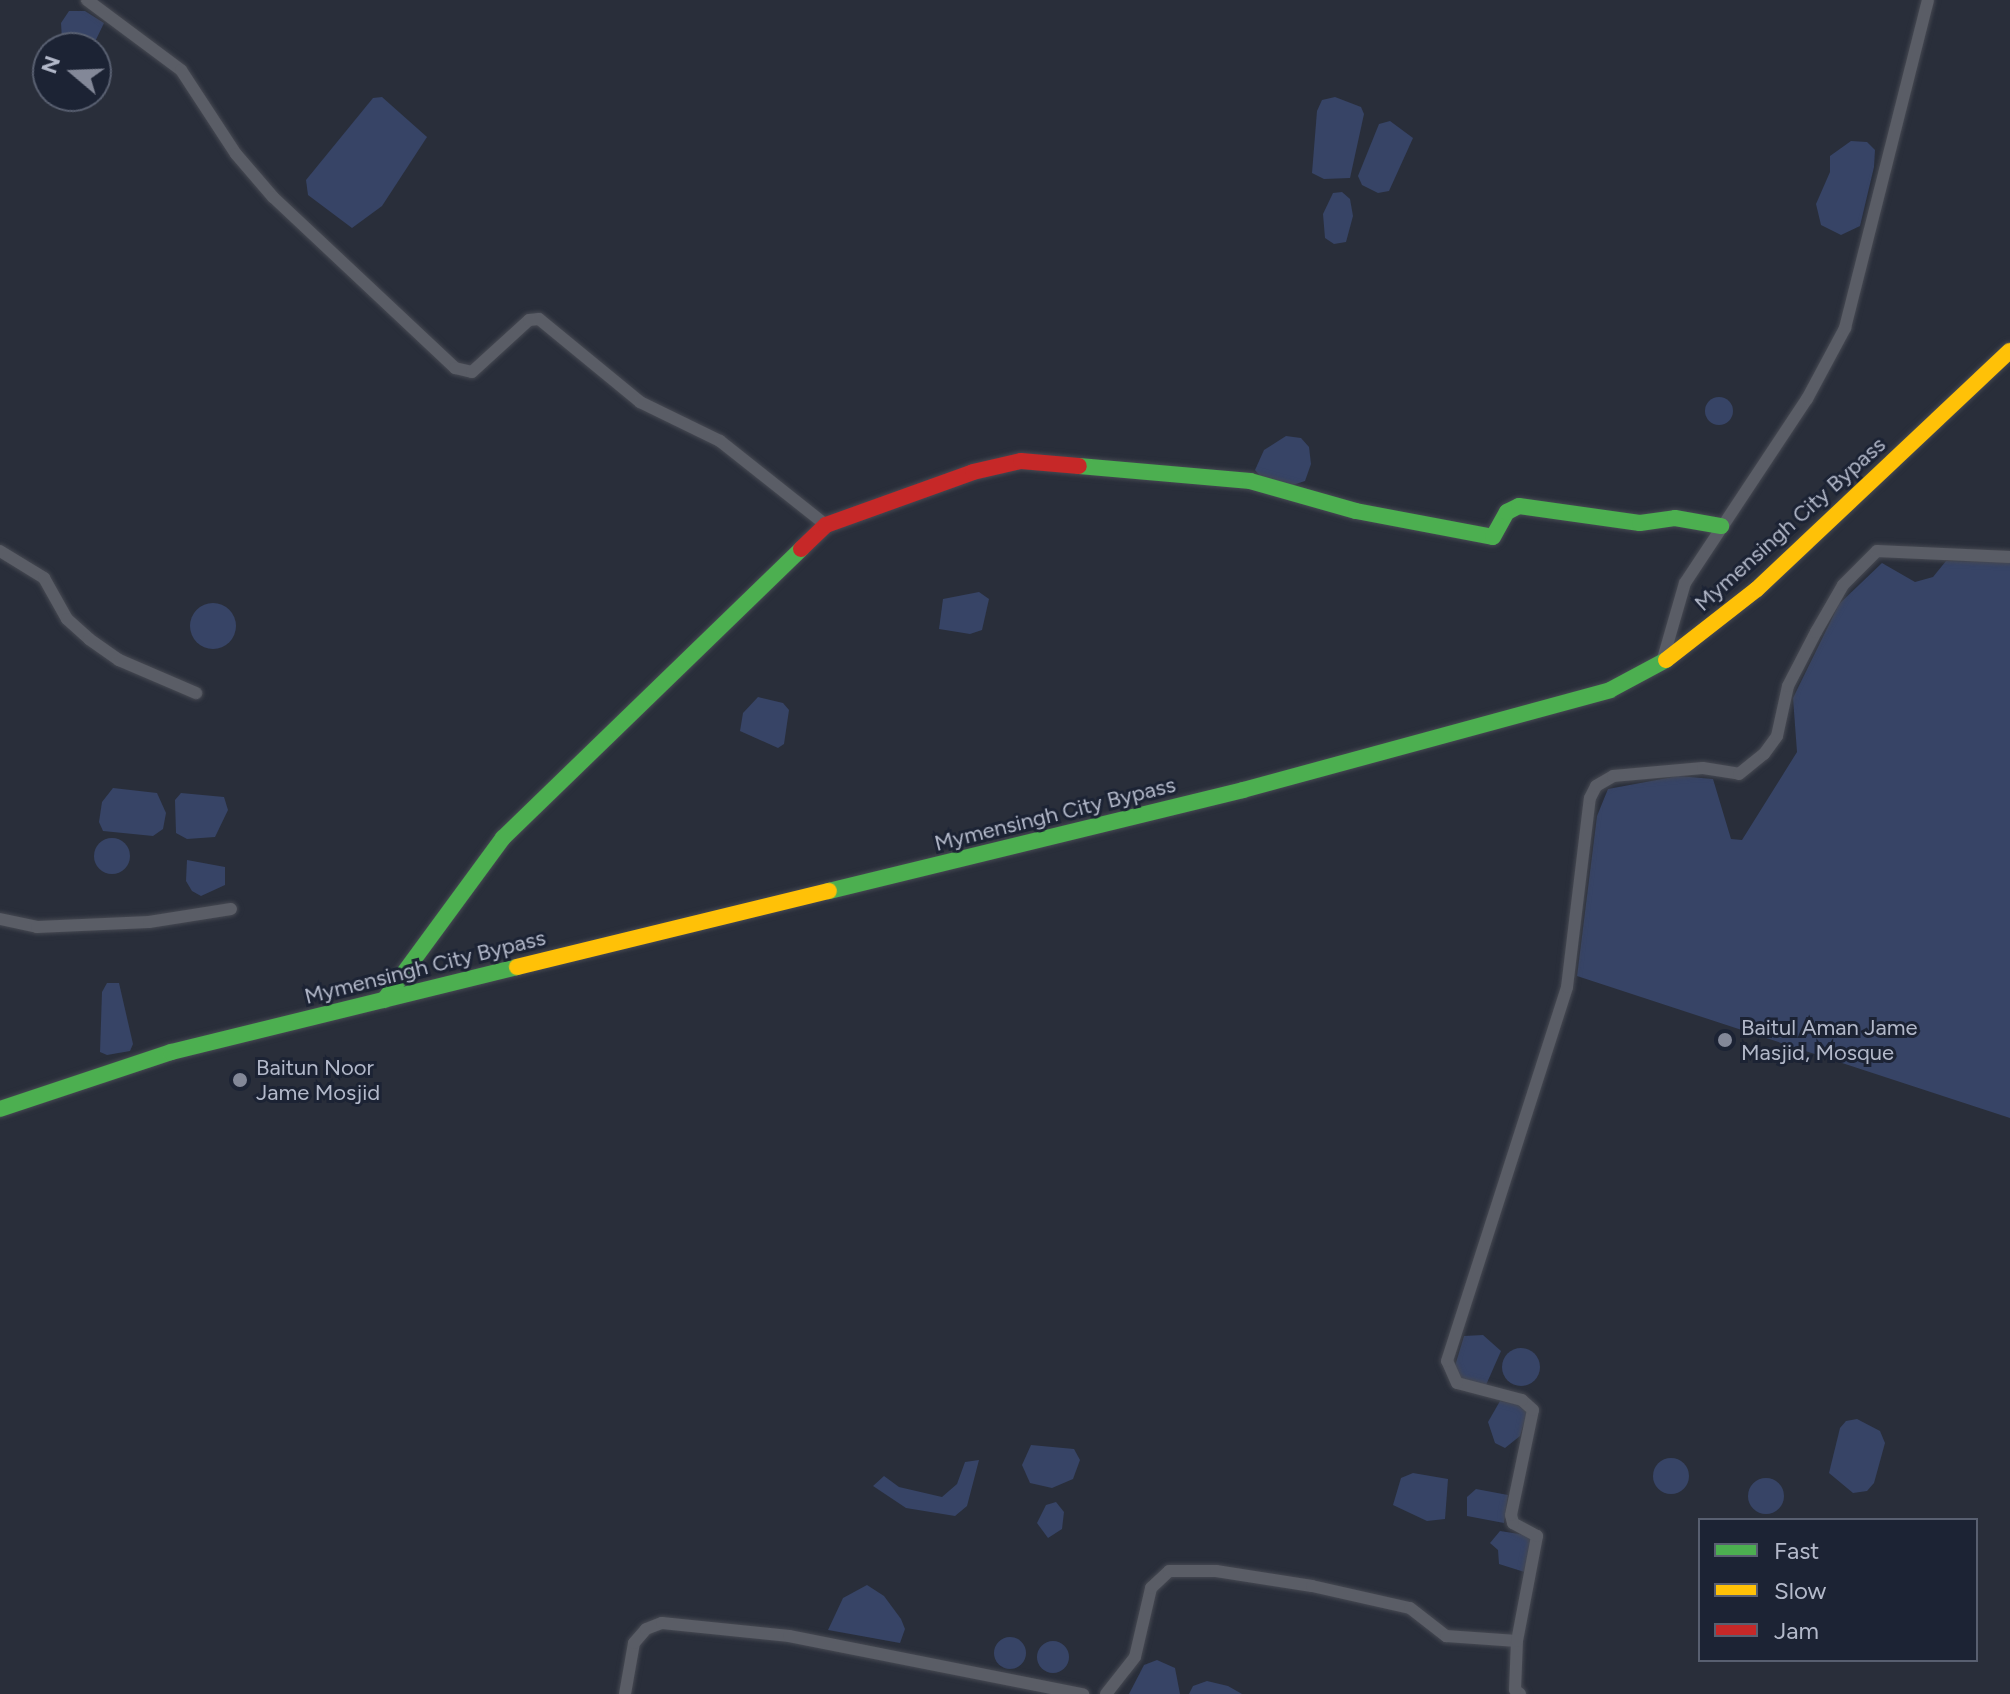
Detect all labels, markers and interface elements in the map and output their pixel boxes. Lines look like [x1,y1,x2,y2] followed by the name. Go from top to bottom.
[32,32,112,112] north arrow
[35,52,66,77] text: N
[1689,431,1891,617] street label: Mymensingh City Bypass
[932,771,1178,857] street label: Mymensingh City Bypass
[302,924,548,1010] street label: Mymensingh City Bypass
[1741,1014,1917,1066] place label: Baitul Aman Jame Masjid, Mosque
[1716,1031,1734,1049] marker: Baitul Aman Jame Masjid, Mosque
[256,1054,380,1106] place label: Baitun Noor Jame Mosjid
[231,1071,249,1089] marker: Baitun Noor Jame Mosjid
[1698,1518,1978,1662] legend
[1774,1536,1819,1565] text: Fast
[1774,1576,1826,1605] text: Slow
[1774,1616,1819,1645] text: Jam

